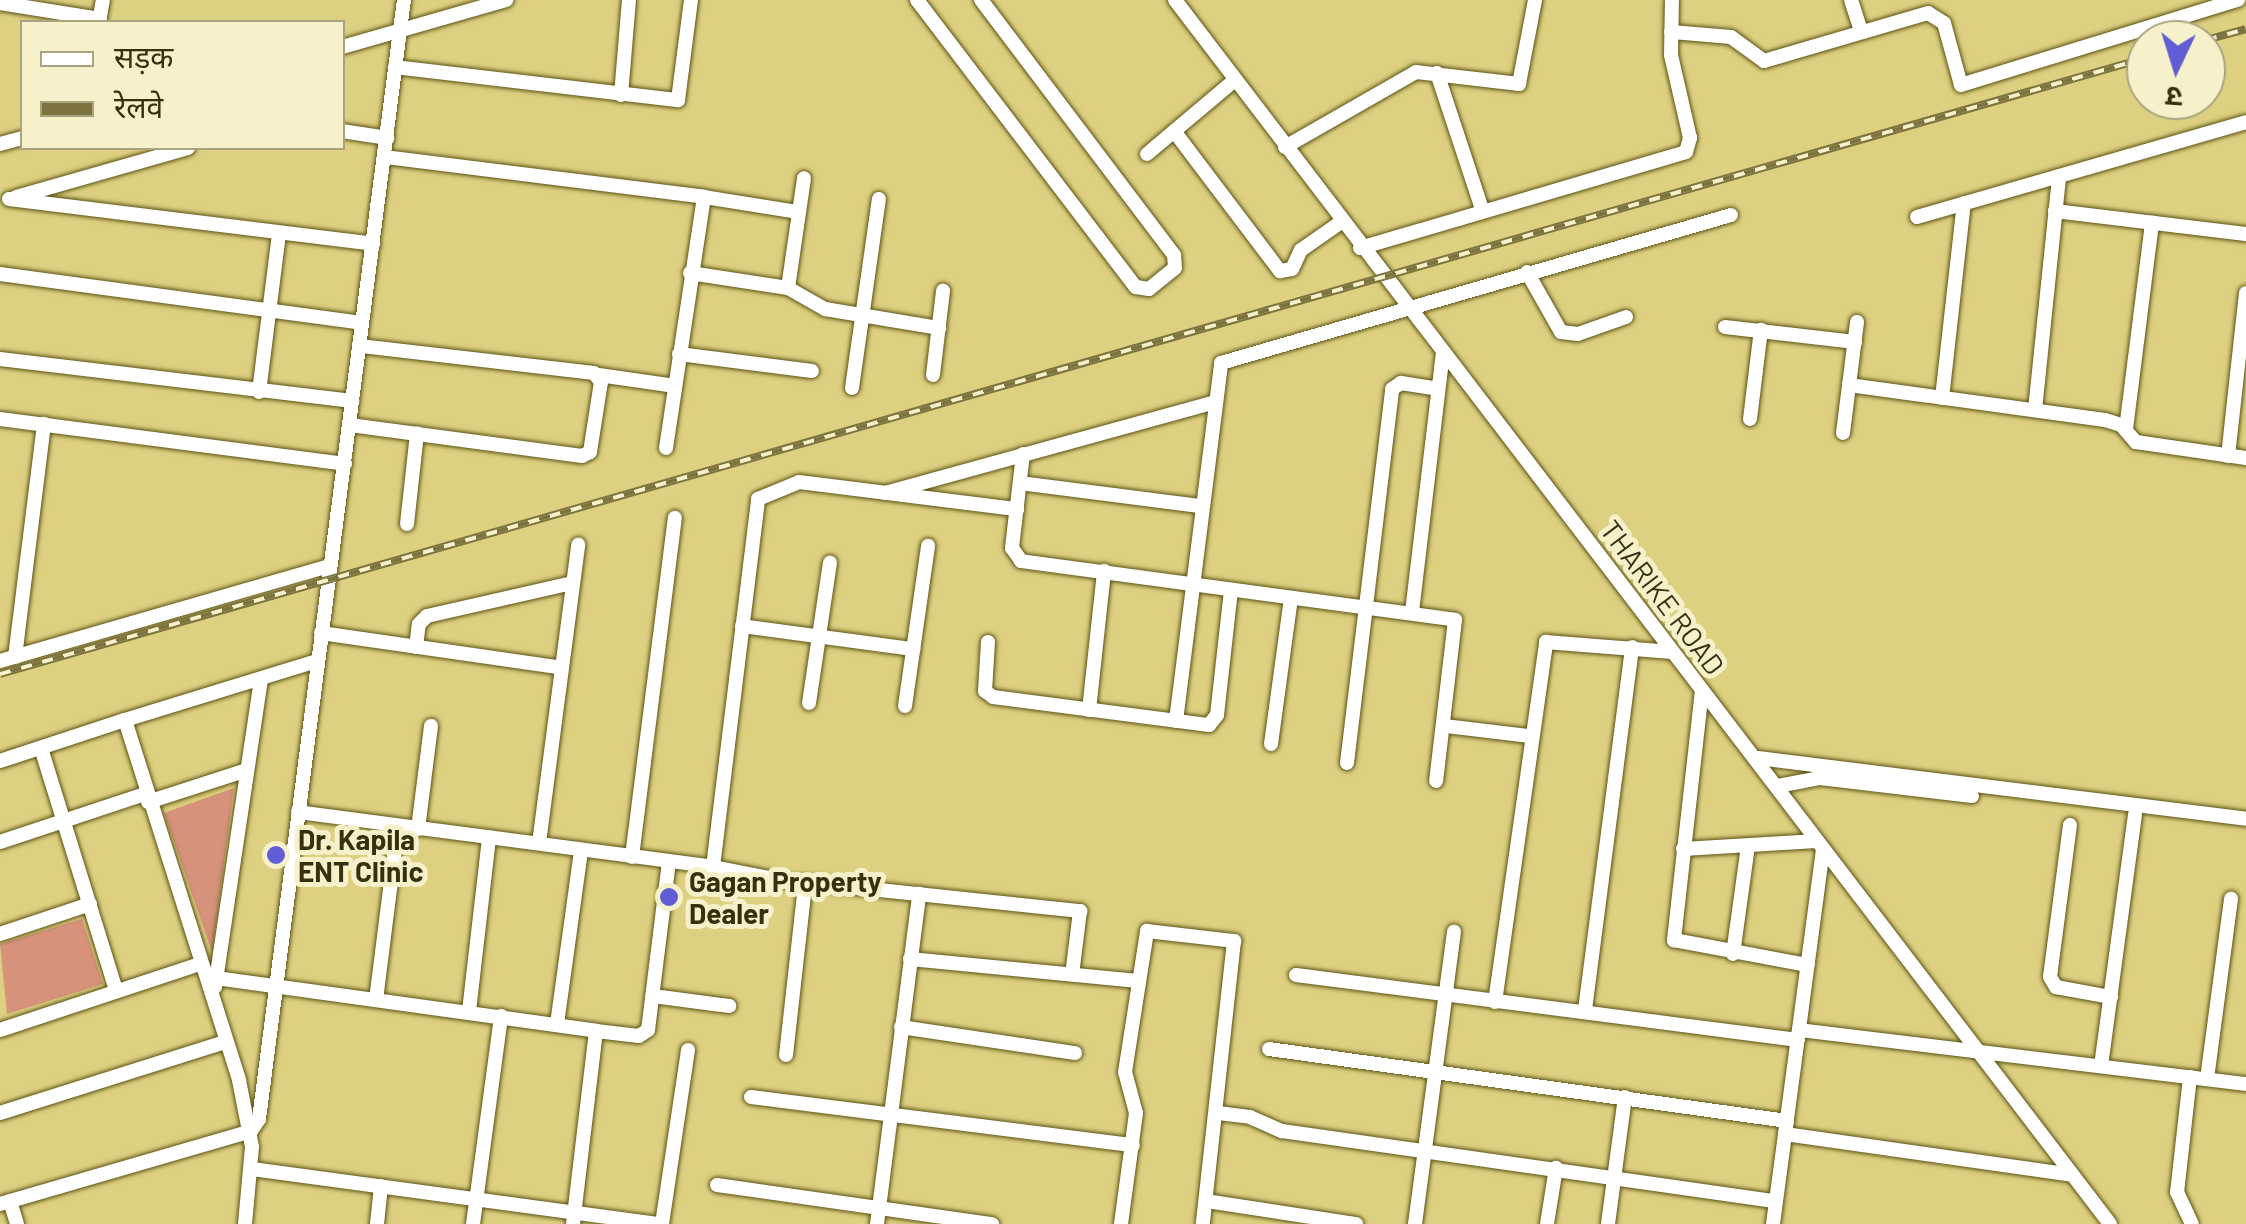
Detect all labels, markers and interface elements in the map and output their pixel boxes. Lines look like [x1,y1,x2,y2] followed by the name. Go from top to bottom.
[20,20,345,150] legend
[2126,20,2226,120] north arrow
[114,38,173,74] text: सड़क
[2165,80,2183,115] text: उ
[114,88,163,124] text: रेलवे
[1594,513,1732,681] street label: THARIKE ROAD
[298,822,423,888] place label: Dr. Kapila ENT Clinic
[263,842,289,868] marker: Dr. Kapila ENT Clinic
[689,864,882,930] place label: Gagan Property Dealer
[658,886,680,908] marker: Gagan Property Dealer

